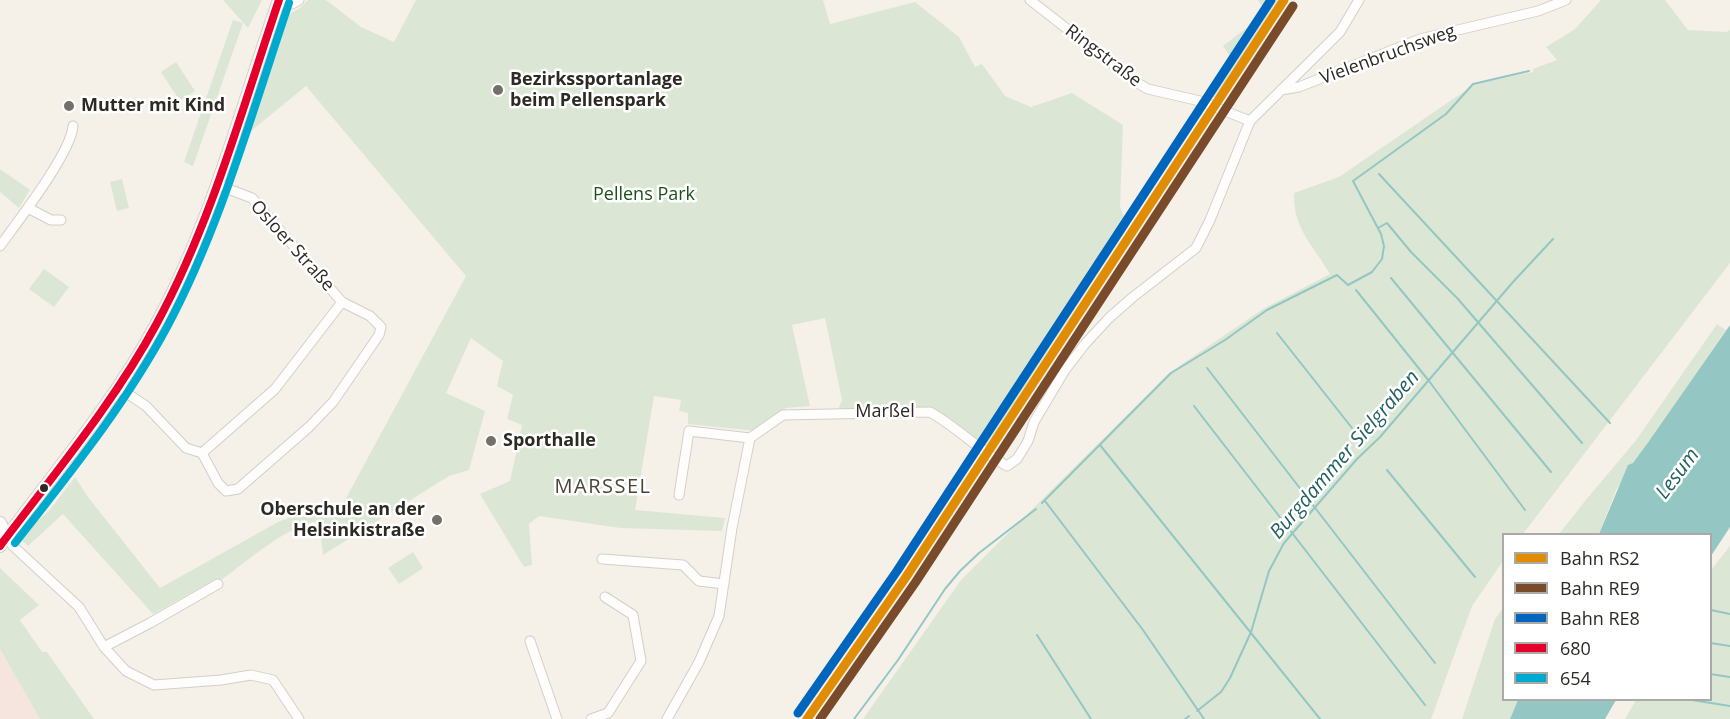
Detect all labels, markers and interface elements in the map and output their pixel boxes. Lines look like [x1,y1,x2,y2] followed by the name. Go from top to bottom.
[1061,20,1145,92] street label: Ringstraße
[1317,20,1459,90] street label: Vielenbruchsweg
[510,69,683,112] place label: Bezirkssportanlage beim Pellenspark
[491,83,505,97] marker: Bezirkssportanlage beim Pellenspark
[81,95,225,117] place label: Mutter mit Kind
[62,99,76,113] marker: Mutter mit Kind
[593,184,695,206] park label: Pellens Park
[245,196,339,296] street label: Osloer Straße
[1265,366,1425,544] water label: Burgdammer Sielgraben
[855,401,915,423] street label: Marßel
[503,430,596,452] place label: Sporthalle
[484,434,498,448] marker: Sporthalle
[1651,444,1705,504] water label: Lesum
[555,475,651,499] district label: MARSSEL
[38,482,50,494] unlabelled marker
[260,499,425,542] place label: Oberschule an der Helsinkistraße
[430,513,444,527] marker: Oberschule an der Helsinkistraße
[1502,533,1712,701] legend
[1560,546,1640,570] text: Bahn RS2
[1560,576,1640,600] text: Bahn RE9
[1560,606,1640,630] text: Bahn RE8
[1560,636,1591,660] text: 680
[1560,666,1591,690] text: 654

